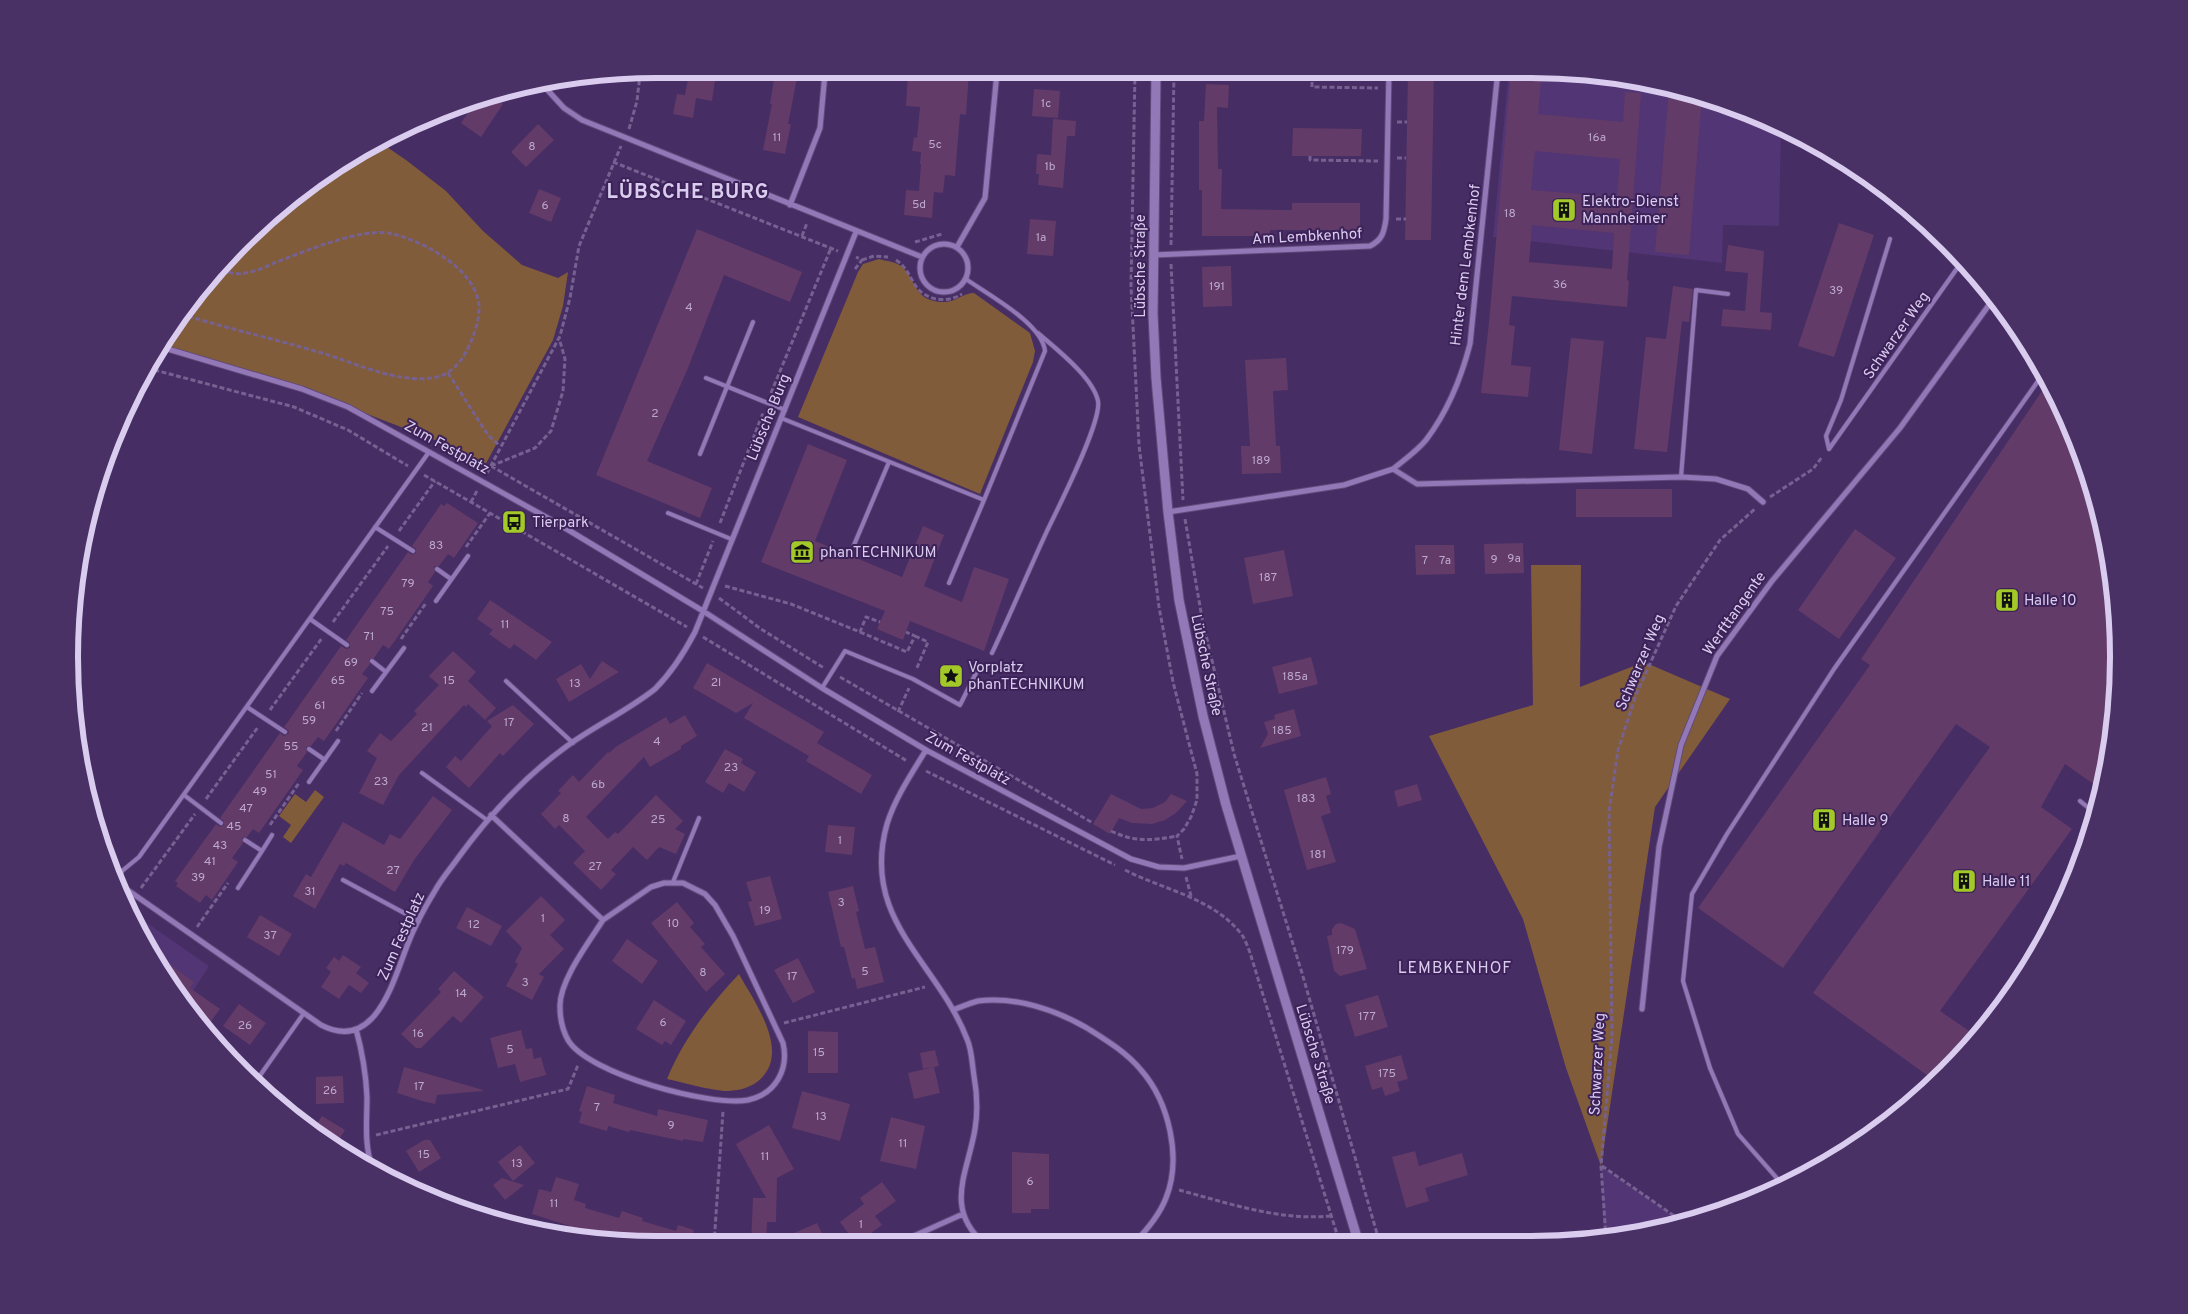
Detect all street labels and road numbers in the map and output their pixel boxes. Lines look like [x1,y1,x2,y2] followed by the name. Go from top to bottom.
[1447,183,1486,347] street label: Hinter dem Lembkenhof
[1132,214,1151,318] street label: Lübsche Straße
[1252,225,1363,250] street label: Am Lembkenhof
[1860,288,1934,383] street label: Schwarzer Weg
[743,371,795,464] street label: Lübsche Burg
[400,417,492,480] street label: Zum Festplatz
[1699,568,1771,659] street label: Werfttangente
[1613,612,1670,714] street label: Schwarzer Weg
[1185,613,1226,718] street label: Lübsche Straße
[921,728,1013,791] street label: Zum Festplatz
[374,889,430,984] street label: Zum Festplatz
[1290,1002,1339,1107] street label: Lübsche Straße
[1586,1012,1611,1116] street label: Schwarzer Weg

